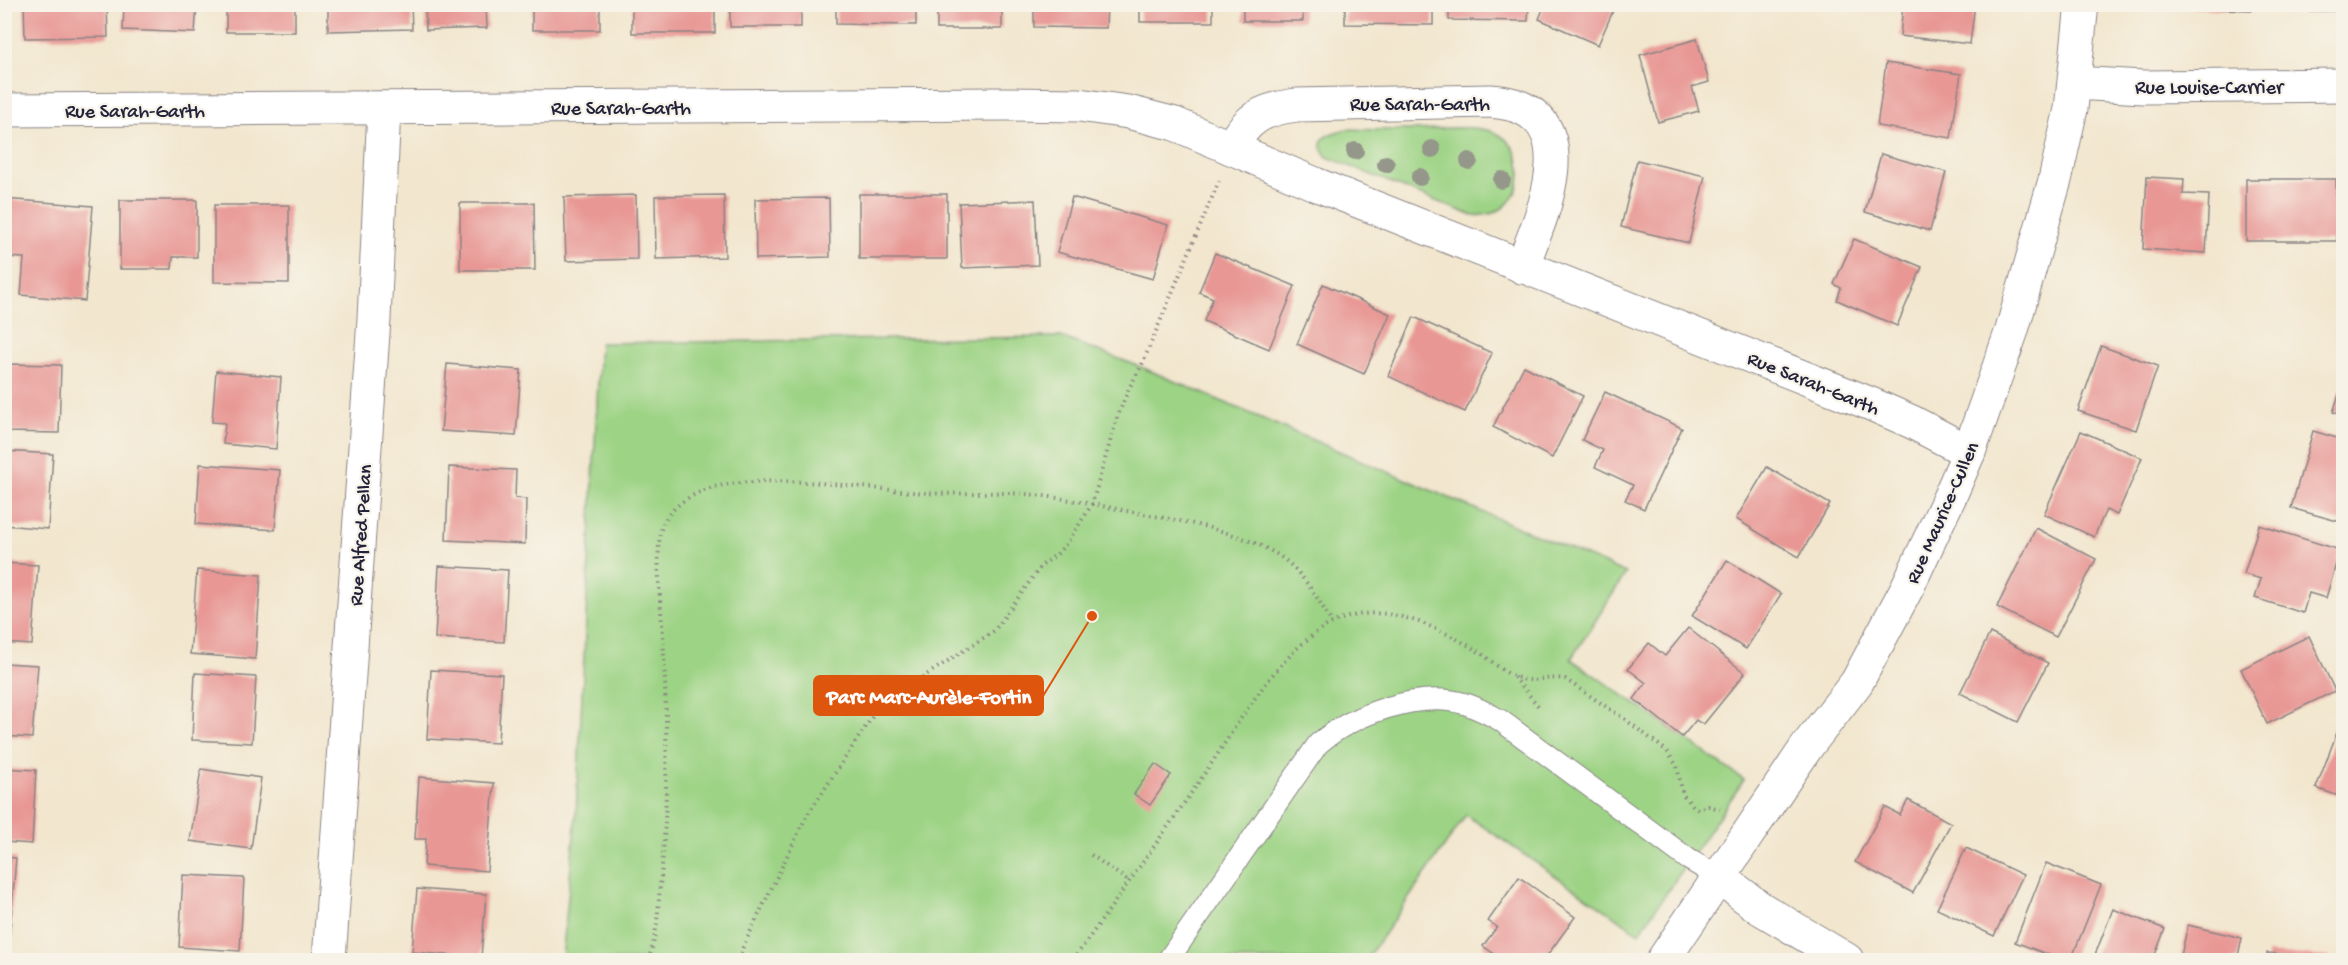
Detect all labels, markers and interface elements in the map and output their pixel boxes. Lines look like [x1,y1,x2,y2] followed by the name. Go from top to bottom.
[2135,78,2285,101] street label: Rue Louise-Carrier
[1350,95,1490,118] street label: Rue Sarah-Garth
[551,99,691,122] street label: Rue Sarah-Garth
[65,102,205,125] street label: Rue Sarah-Garth
[1743,348,1882,422] street label: Rue Sarah-Garth
[1903,438,1986,588] street label: Rue Maurice-Cullen
[346,463,379,607] street label: Rue Alfred Pellan
[814,676,1043,715] callout: Parc Marc-Aurèle-Fortin
[826,687,1032,712] text: Parc Marc-Aurèle-Fortin

